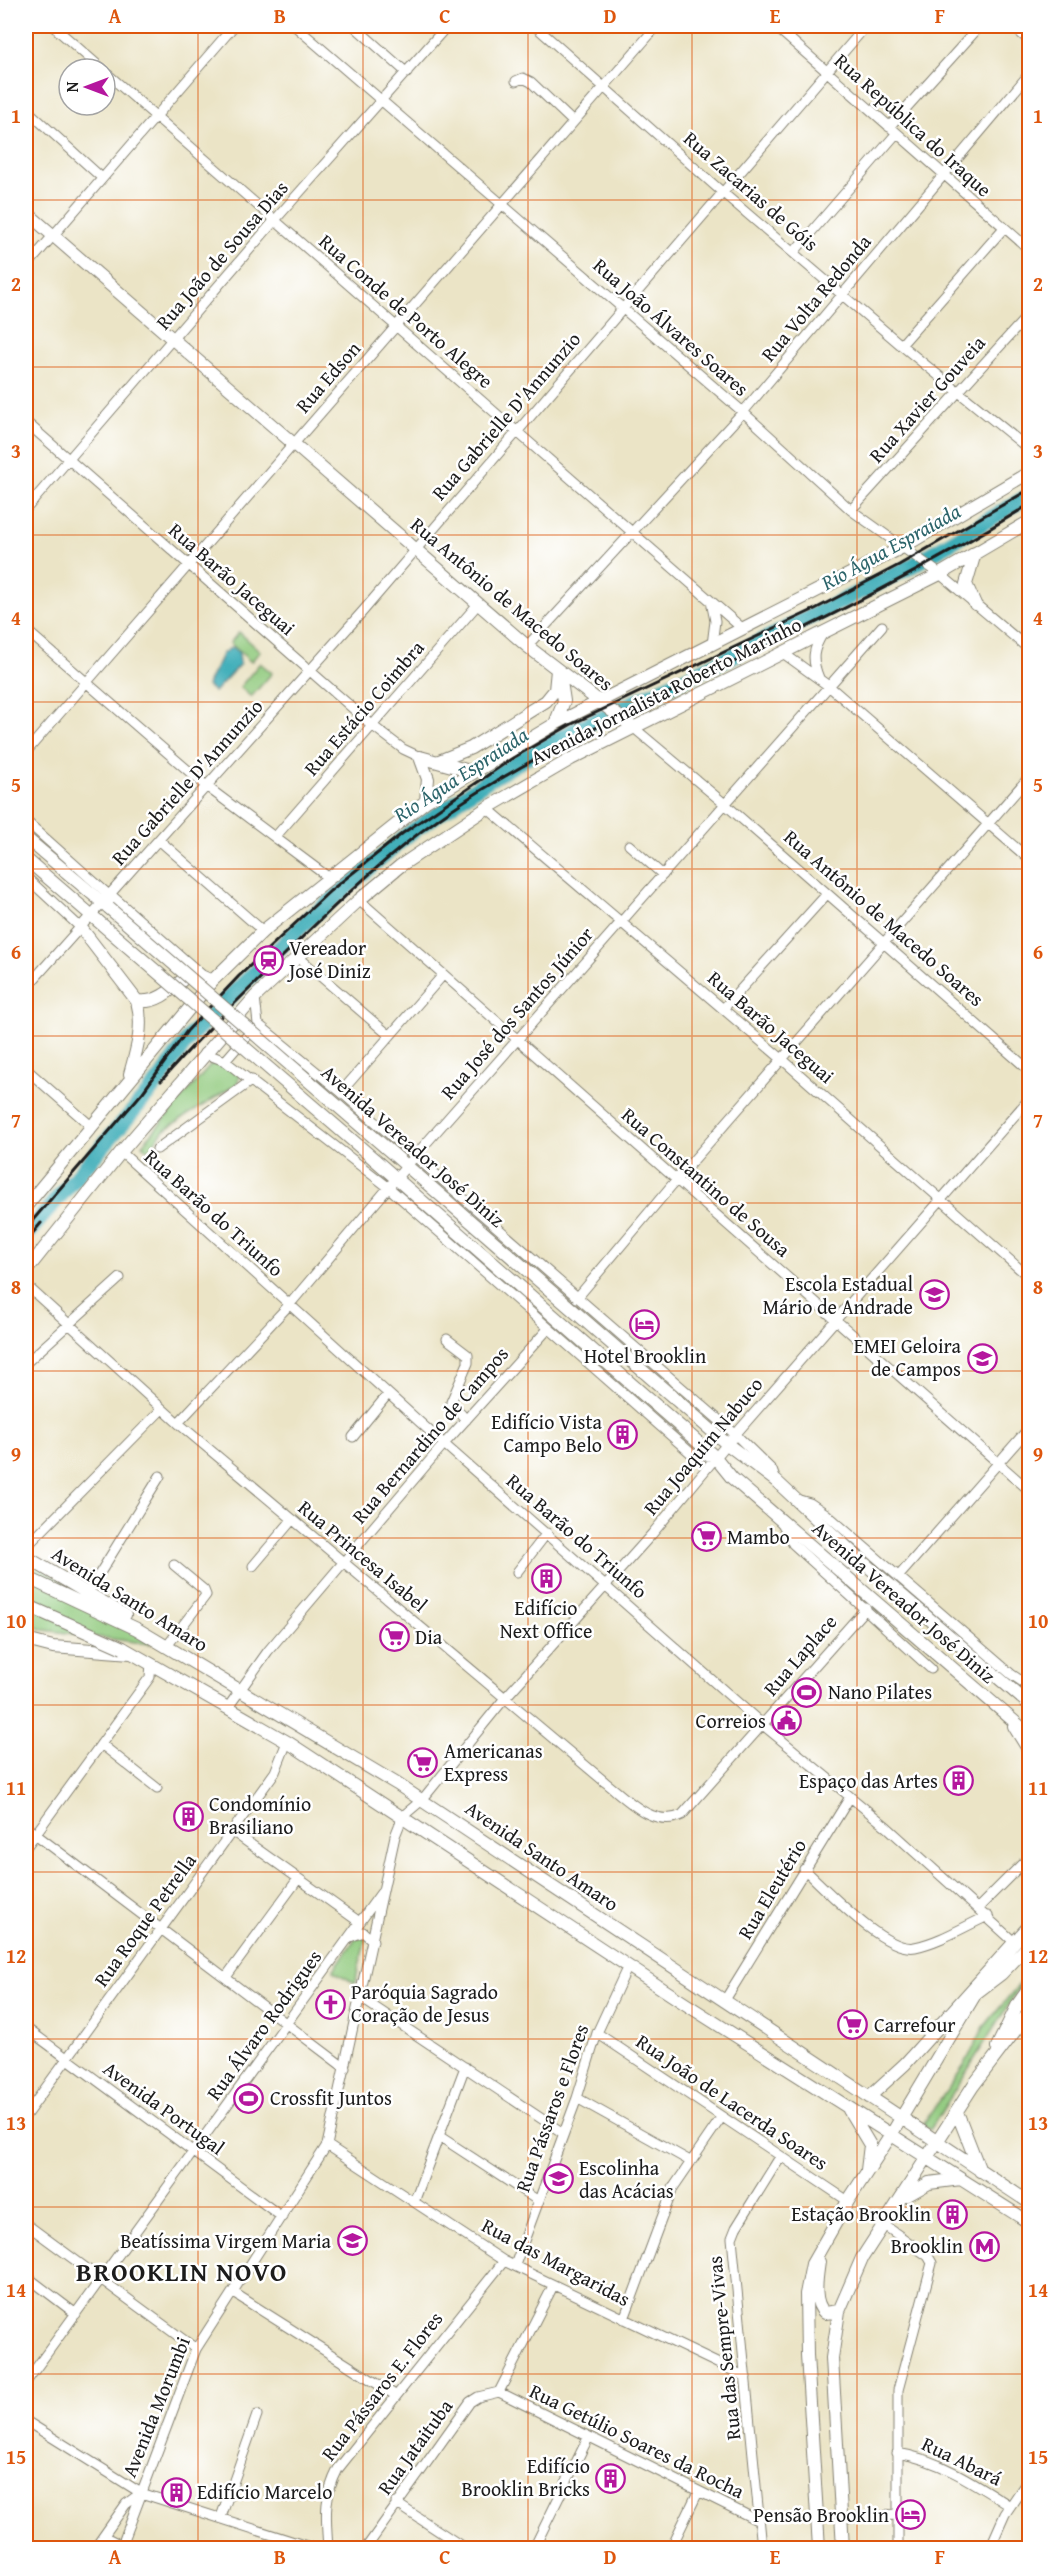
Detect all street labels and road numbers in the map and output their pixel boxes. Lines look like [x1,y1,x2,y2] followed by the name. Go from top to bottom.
[828,46,998,203] street label: Rua República do Iraque
[678,124,825,257] street label: Rua Zacarias de Góis
[149,174,295,335] street label: Rua João de Sousa Dias
[313,227,500,395] street label: Rua Conde de Porto Alegre
[754,227,878,368] street label: Rua Volta Redonda
[587,251,756,403] street label: Rua João Álvares Soares
[424,325,587,506] street label: Rua Gabrielle D'Annunzio
[862,328,992,469] street label: Rua Xavier Gouveia
[288,335,367,419] street label: Rua Edson
[405,510,620,697] street label: Rua Antônio de Macedo Soares
[163,515,302,642] street label: Rua Barão Jaceguai
[525,609,806,772] street label: Avenida Jornalista Roberto Marinho
[297,633,431,782] street label: Rua Estácio Coimbra
[104,692,269,871] street label: Rua Gabrielle D'Annunzio
[778,822,991,1013] street label: Rua Antônio de Macedo Soares
[433,920,600,1105] street label: Rua José dos Santos Júnior
[702,963,841,1090] street label: Rua Barão Jaceguai
[315,1058,512,1234] street label: Avenida Vereador José Diniz
[616,1100,798,1264] street label: Rua Constantino de Sousa
[138,1142,290,1283] street label: Rua Barão do Triunfo
[345,1340,515,1529] street label: Rua Bernardino de Campos
[636,1370,769,1521] street label: Rua Joaquim Nabuco
[501,1466,654,1605] street label: Rua Barão do Triunfo
[292,1493,435,1619] street label: Rua Princesa Isabel
[806,1514,1003,1690] street label: Avenida Vereador José Diniz
[46,1539,214,1658] street label: Avenida Santo Amaro
[756,1608,843,1702] street label: Rua Laplace
[460,1793,625,1918] street label: Avenida Santo Amaro
[730,1833,813,1944] street label: Rua Eleutério
[86,1847,203,1992] street label: Rua Roque Petrella
[199,1943,328,2106] street label: Rua Álvaro Rodrigues
[508,2020,595,2196] street label: Rua Pássaros e Flores
[631,2026,834,2177] street label: Rua João de Lacerda Soares
[98,2054,231,2162] street label: Avenida Portugal
[477,2210,636,2313] street label: Rua das Margaridas
[699,2255,748,2441] street label: Rua das Sempre-Vivas
[314,2305,449,2467] street label: Rua Pássaros E. Flores
[114,2332,197,2481] street label: Avenida Morumbi
[525,2376,750,2505] street label: Rua Getúlio Soares da Rocha
[370,2393,459,2500] street label: Rua Jataituba
[917,2429,1008,2493] street label: Rua Abará

